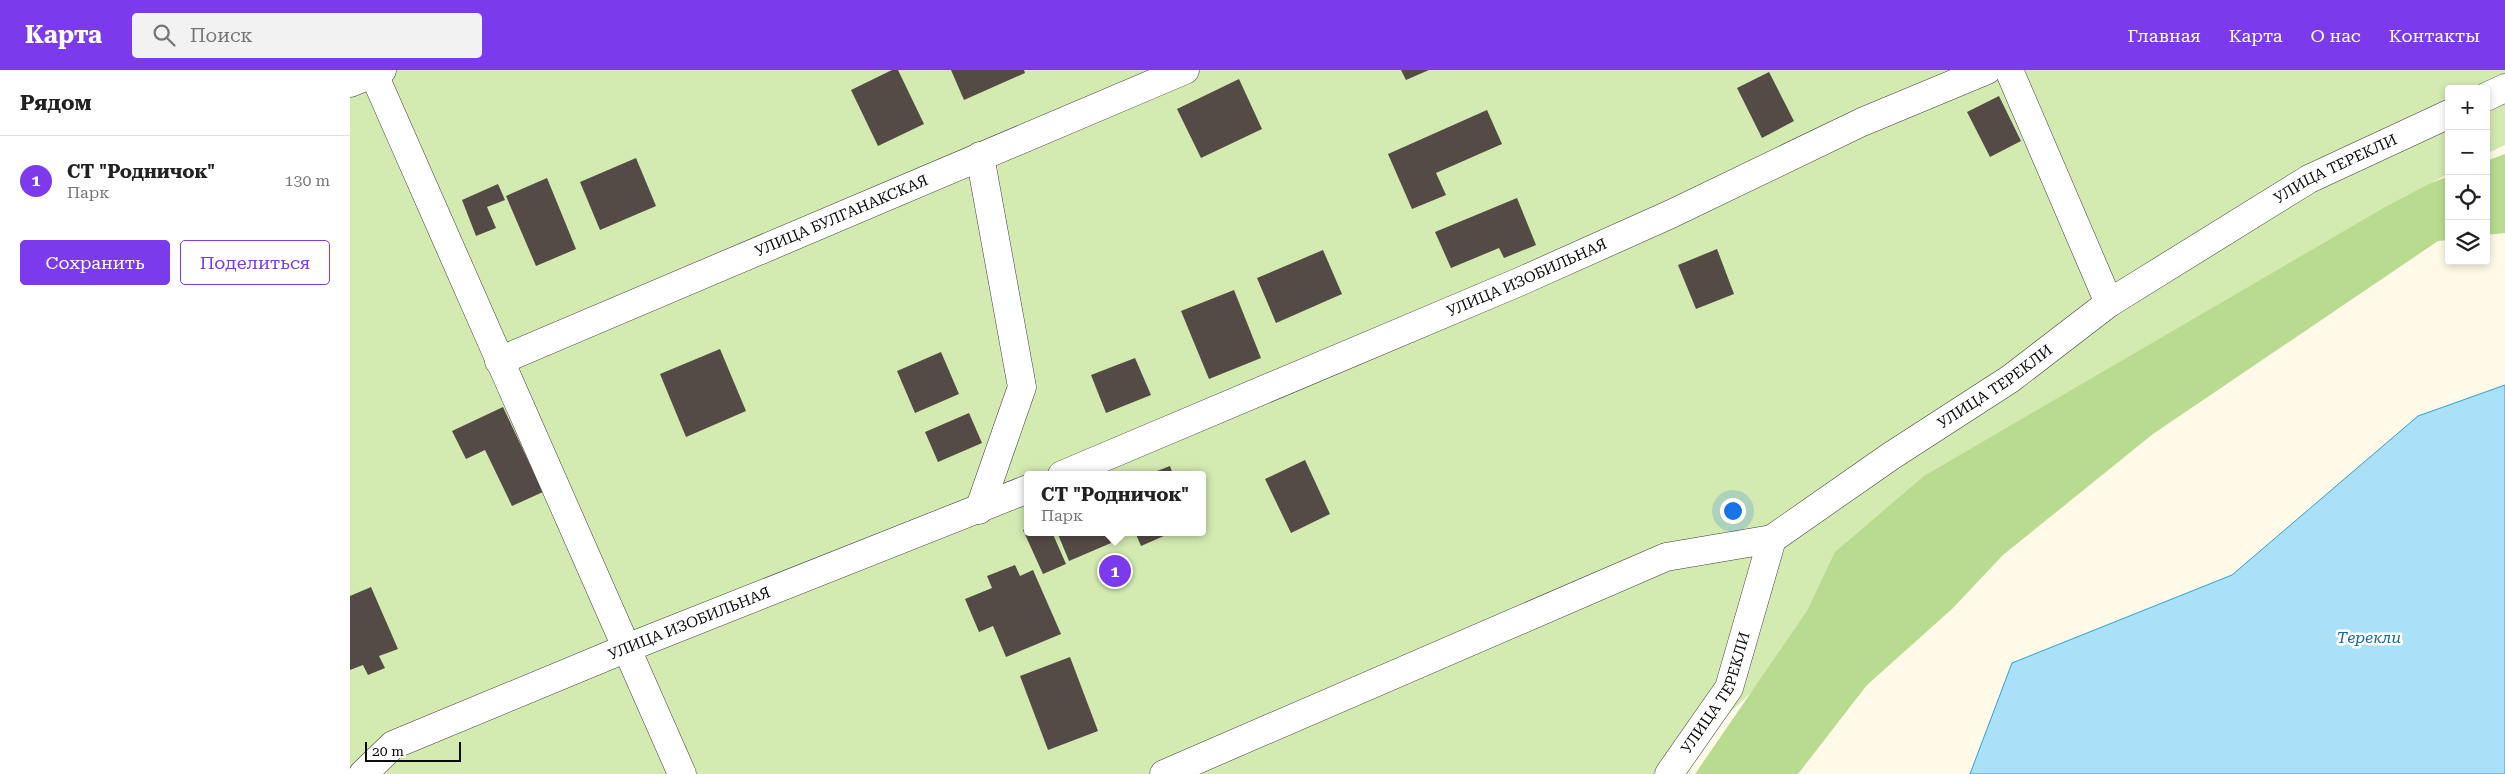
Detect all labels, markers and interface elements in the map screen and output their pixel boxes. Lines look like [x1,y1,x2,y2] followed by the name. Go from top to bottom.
[132,13,482,58] search box
[25,21,102,49] text: Карта
[150,21,178,49] icon: search
[190,24,253,47] text: Поиск
[2128,25,2201,46] text: Главная
[2229,25,2283,46] text: Карта
[2311,25,2361,46] text: О нас
[2389,25,2480,46] text: Контакты
[2445,85,2490,265] map controls
[2445,85,2490,130] button: +
[20,91,92,115] text: Рядом
[2271,130,2400,208] street label: УЛИЦА ТЕРЕКЛИ
[2445,130,2490,175] button: −
[67,160,215,183] text: СТ "Родничок"
[32,171,40,190] text: 1
[284,171,330,190] text: 130 m
[752,171,931,260] street label: УЛИЦА БУЛГАНАКСКАЯ
[2445,175,2490,220] button: locate
[67,183,109,202] text: Парк
[2445,220,2490,265] button: layers
[1444,235,1610,320] street label: УЛИЦА ИЗОБИЛЬНАЯ
[20,240,170,285] button: Сохранить
[180,240,330,285] button: Поделиться
[1934,341,2056,432] street label: УЛИЦА ТЕРЕКЛИ
[1024,471,1206,536] popup
[1041,483,1189,506] text: СТ "Родничок"
[1720,498,1746,524] your location
[1041,506,1083,525] text: Парк
[1099,552,1131,590] pin: 1
[606,583,773,664] street label: УЛИЦА ИЗОБИЛЬНАЯ
[2337,628,2401,647] water label: Терекли
[1677,630,1754,757] street label: УЛИЦА ТЕРЕКЛИ
[365,739,461,762] scale bar
[372,743,404,759] text: 20 m

